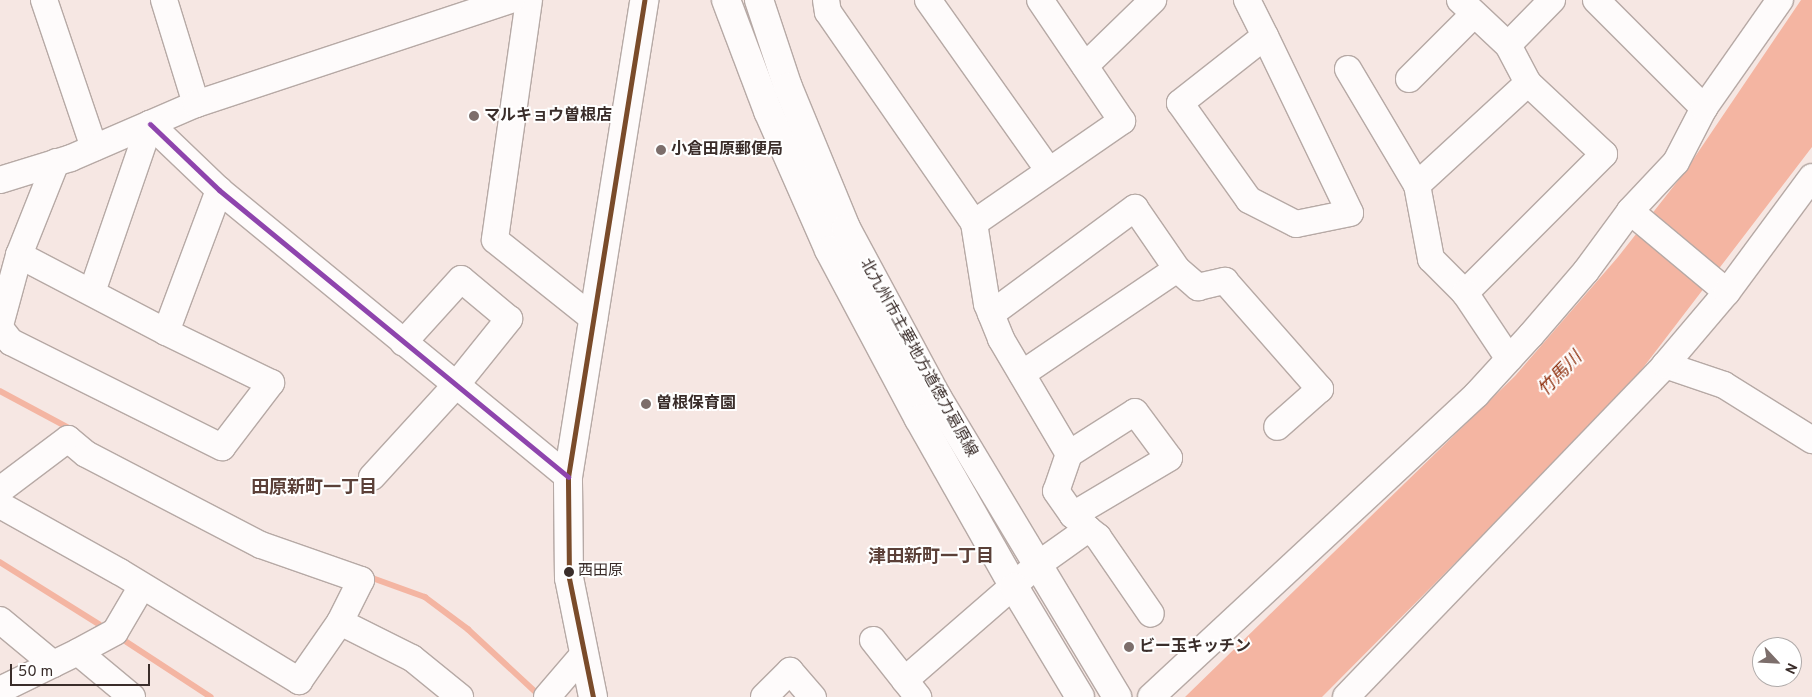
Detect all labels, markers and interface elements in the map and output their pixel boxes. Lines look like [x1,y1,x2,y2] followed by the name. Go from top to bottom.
[484,106,612,126] place label: マルキョウ曽根店
[468,110,480,122] marker: マルキョウ曽根店
[671,140,783,160] place label: 小倉田原郵便局
[655,144,667,156] marker: 小倉田原郵便局
[855,255,981,461] street label: 北九州市主要地方道徳力葛原線
[1534,348,1588,402] water label: 竹馬川
[656,394,736,414] place label: 曽根保育園
[640,398,652,410] marker: 曽根保育園
[251,478,377,500] district label: 田原新町一丁目
[868,547,994,569] district label: 津田新町一丁目
[578,563,623,581] place label: 西田原
[564,567,574,577] marker: 西田原
[1139,637,1251,657] place label: ビー玉キッチン
[1752,637,1802,687] north arrow
[1123,641,1135,653] marker: ビー玉キッチン
[12,654,152,686] scale bar
[1780,660,1800,676] text: N
[18,663,53,682] text: 50 m

